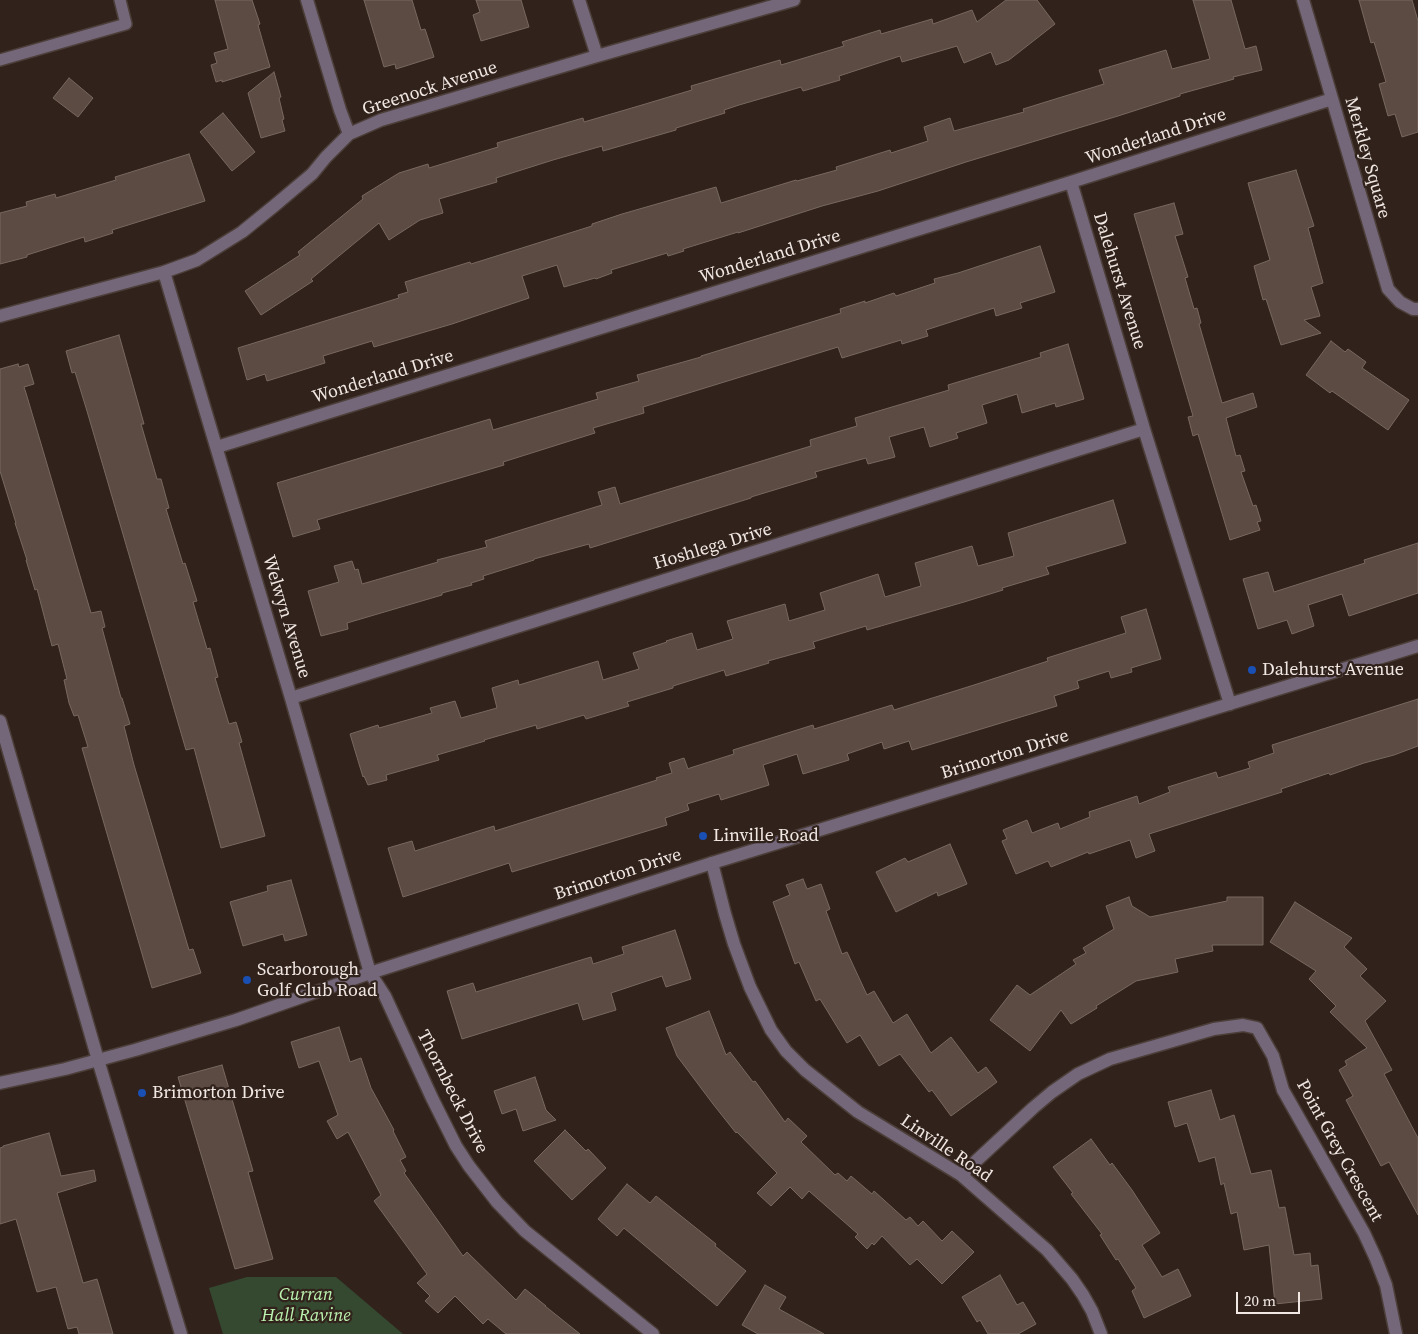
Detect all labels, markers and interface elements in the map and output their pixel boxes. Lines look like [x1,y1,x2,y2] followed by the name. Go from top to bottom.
[360,57,500,121] street label: Greenock Avenue
[1339,95,1395,221] street label: Merkley Square
[1083,104,1229,170] street label: Wonderland Drive
[1088,210,1150,352] street label: Dalehurst Avenue
[697,225,843,289] street label: Wonderland Drive
[310,345,456,409] street label: Wonderland Drive
[651,519,775,575] street label: Hoshlega Drive
[257,553,315,681] street label: Welwyn Avenue
[1262,659,1404,681] place label: Dalehurst Avenue
[1246,664,1258,676] marker: Dalehurst Avenue
[938,725,1072,785] street label: Brimorton Drive
[713,825,819,847] place label: Linville Road
[697,830,709,842] marker: Linville Road
[552,844,684,906] street label: Brimorton Drive
[257,959,377,1002] place label: Scarborough Golf Club Road
[241,974,253,986] marker: Scarborough Golf Club Road
[412,1027,492,1157] street label: Thornbeck Drive
[1291,1076,1387,1226] street label: Point Grey Crescent
[152,1082,285,1104] place label: Brimorton Drive
[136,1087,148,1099] marker: Brimorton Drive
[896,1110,996,1188] street label: Linville Road
[1238,1282,1302,1314] scale bar
[261,1284,351,1326] park label: Curran Hall Ravine
[1244,1290,1276,1311] text: 20 m

